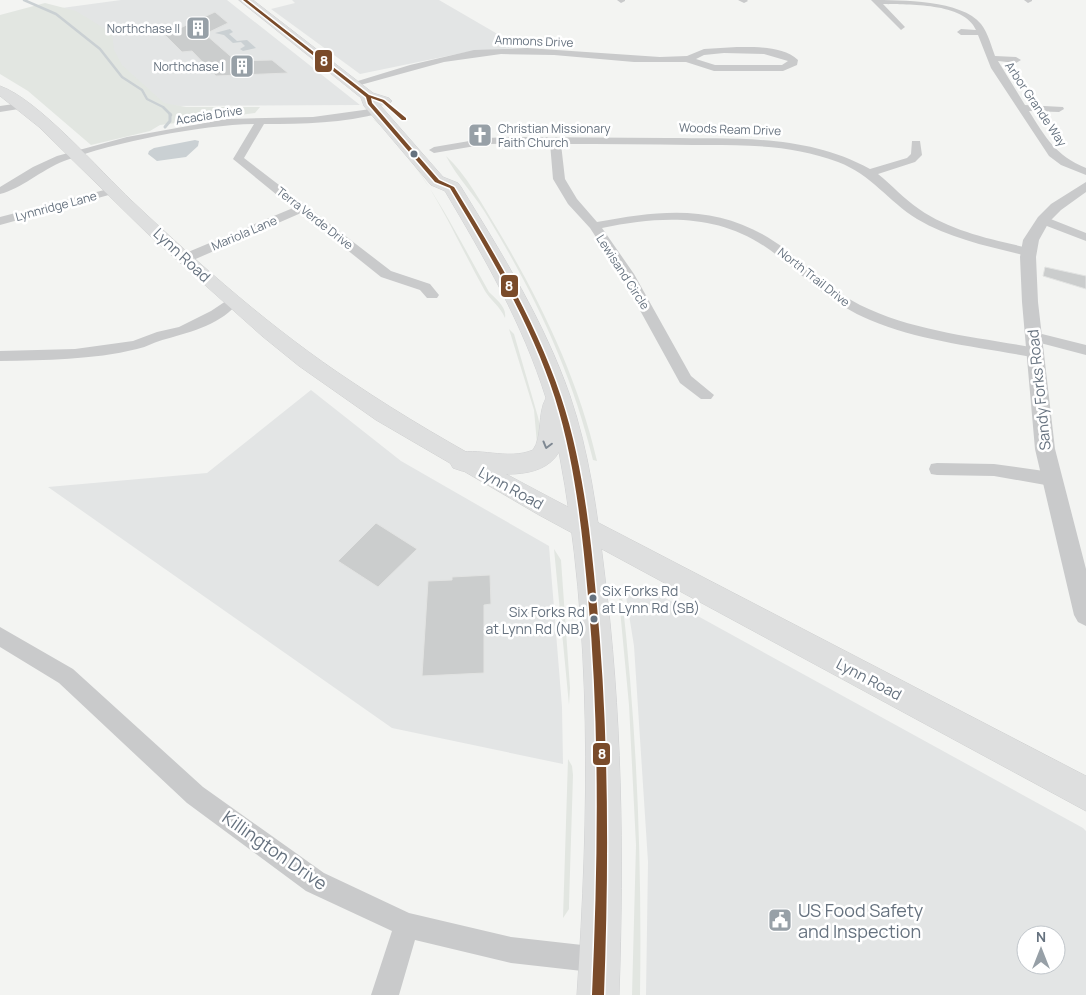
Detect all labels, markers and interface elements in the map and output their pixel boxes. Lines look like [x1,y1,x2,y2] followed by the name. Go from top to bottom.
[185,15,211,41] building icon: Northchase II
[107,20,180,37] place label: Northchase II
[494,31,574,51] street label: Ammons Drive
[314,49,333,73] line badge: 8
[320,51,328,70] text: 8
[229,53,255,79] building icon: Northchase I
[153,58,224,75] place label: Northchase I
[1001,58,1071,150] street label: Arbor Grande Way
[174,101,244,129] street label: Acacia Drive
[679,119,781,139] street label: Woods Ream Drive
[498,120,611,151] place label: Christian Missionary Faith Church
[467,122,493,148] church icon: Christian Missionary Faith Church
[409,149,419,159] unlabelled marker
[273,183,357,253] street label: Terra Verde Drive
[13,187,99,225] street label: Lynnridge Lane
[209,212,279,254] street label: Mariola Lane
[149,223,215,287] street label: Lynn Road
[592,231,654,313] street label: Lewisand Circle
[774,243,854,311] street label: North Trail Drive
[500,274,519,298] line badge: 8
[505,276,513,295] text: 8
[1022,328,1056,452] street label: Sandy Forks Road
[542,441,553,449] one-way arrow
[475,462,547,514] street label: Lynn Road
[602,581,700,617] place label: Six Forks Rd at Lynn Rd (SB)
[588,593,598,603] marker: Six Forks Rd at Lynn Rd (SB)
[486,602,585,638] place label: Six Forks Rd at Lynn Rd (NB)
[589,614,599,624] marker: Six Forks Rd at Lynn Rd (NB)
[833,653,905,705] street label: Lynn Road
[592,742,611,766] line badge: 8
[598,744,606,763] text: 8
[218,805,332,895] street label: Killington Drive
[798,898,924,943] place label: US Food Safety and Inspection
[767,907,793,933] public building icon: US Food Safety and Inspection
[1016,925,1066,975] north arrow
[1036,927,1046,946] text: N

